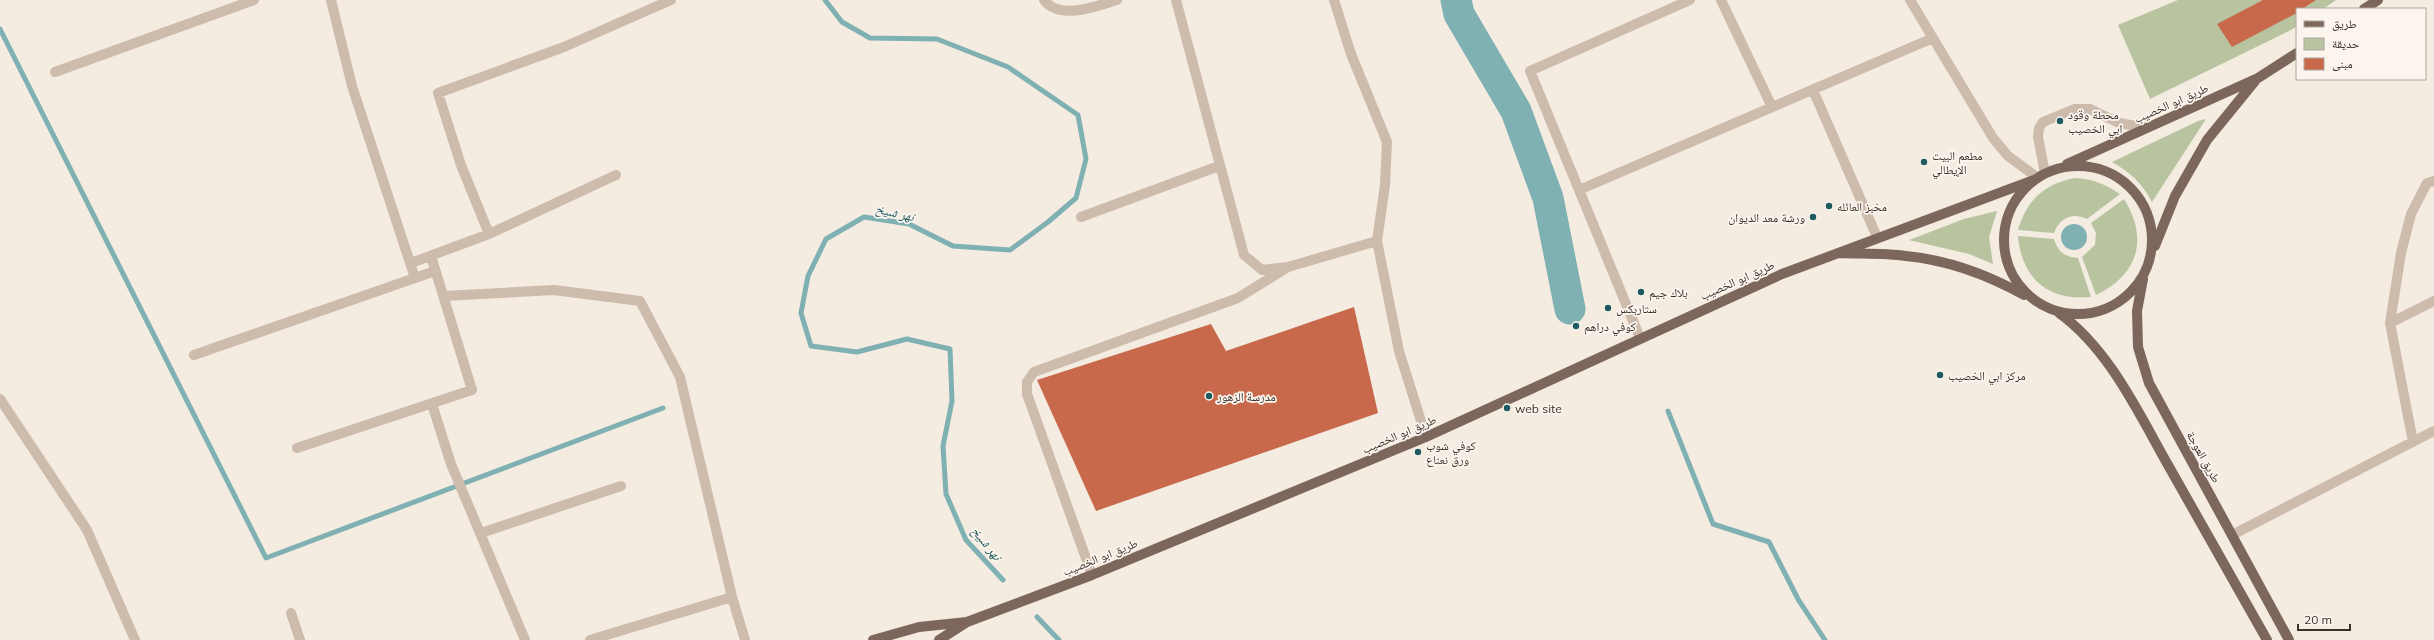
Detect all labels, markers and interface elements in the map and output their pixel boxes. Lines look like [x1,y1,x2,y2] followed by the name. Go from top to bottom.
[2296,8,2426,80] legend
[2332,16,2357,31] text: طريق
[2332,36,2360,51] text: حديقة
[2332,56,2353,71] text: مبنى
[2132,80,2211,126] street label: طريق ابو الخصيب
[2068,107,2123,139] place label: محطة وقود ابي الخصيب
[2055,116,2065,126] marker: محطة وقود ابي الخصيب
[1932,148,1982,180] place label: مطعم البيت الإيطالي
[1919,157,1929,167] marker: مطعم البيت الإيطالي
[1837,199,1887,214] place label: مخبز العائله
[874,200,918,226] water label: نهر شيخ
[1824,201,1834,211] marker: مخبز العائله
[1728,210,1805,225] place label: ورشة معد الديوان
[1808,212,1818,222] marker: ورشة معد الديوان
[1698,257,1777,303] street label: طريق ابو الخصيب
[1649,285,1688,301] place label: بلاك جيم
[1636,287,1646,297] marker: بلاك جيم
[1616,301,1657,316] place label: ستاربكس
[1603,303,1613,313] marker: ستاربكس
[1584,319,1636,337] place label: كوفي دراهم
[1571,321,1581,331] marker: كوفي دراهم
[1948,368,2026,386] place label: مركز ابي الخصيب
[1935,370,1945,380] marker: مركز ابي الخصيب
[1216,389,1276,404] place label: مدرسة الزهور
[1204,391,1214,401] marker: مدرسة الزهور
[1515,401,1562,416] place label: web site
[1502,403,1512,413] marker: web site
[1359,412,1439,457] street label: طريق ابو الخصيب
[2184,429,2224,486] street label: طريق العوجة
[1426,438,1476,468] place label: كوفي شوب ورق نعناع
[1413,447,1423,457] marker: كوفي شوب ورق نعناع
[968,523,1007,566] water label: نهر شيخ
[1060,535,1140,579] street label: طريق ابو الخصيب
[2298,606,2350,632] scale bar
[2304,612,2332,627] text: 20 m

